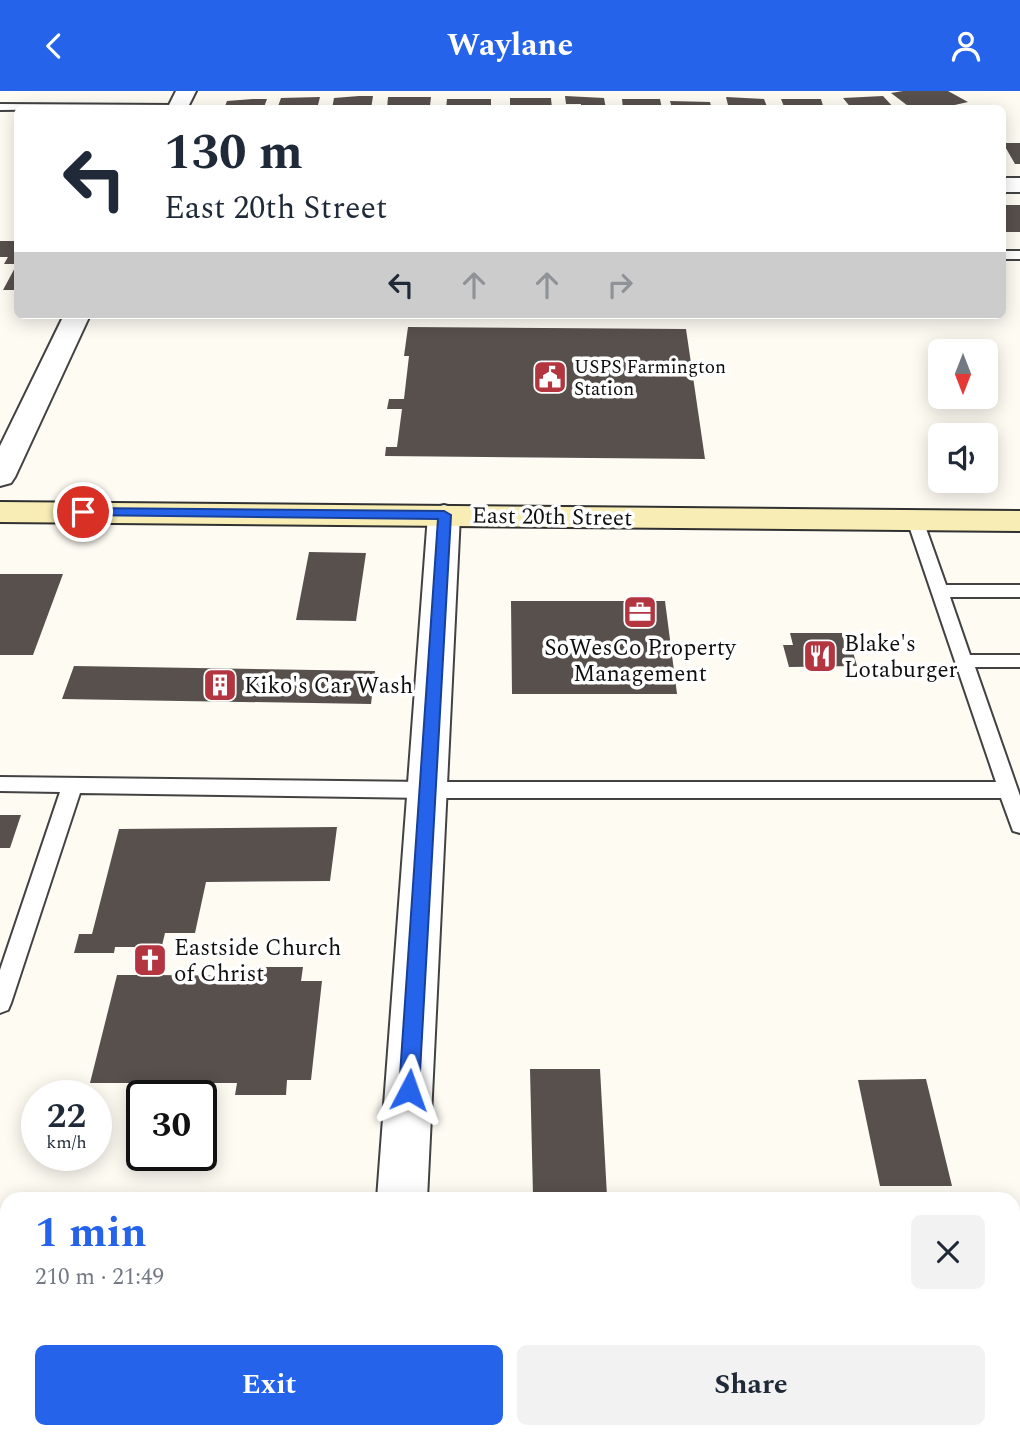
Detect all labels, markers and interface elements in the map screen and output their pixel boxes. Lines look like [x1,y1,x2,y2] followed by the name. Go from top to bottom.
[447,21,573,70] text: Waylane
[35,27,73,65] icon: back
[947,27,985,65] icon: person
[164,116,303,191] text: 130 m
[49,133,140,224] icon: left
[164,184,387,233] text: East 20th Street
[382,266,420,304] icon: left
[455,266,493,304] icon: ahead
[528,266,566,304] icon: ahead
[601,266,639,304] icon: right
[928,339,998,409] north arrow
[928,339,998,493] map controls
[574,353,726,404] place label: USPS Farmington Station
[531,358,569,396] public building icon: USPS Farmington Station
[928,423,998,493] button: sound
[53,482,113,542] pin
[64,493,102,531] icon: arrive
[471,499,633,536] street label: East 20th Street
[621,593,659,631] office icon: SoWesCo Property Management
[844,627,958,688] place label: Blake's Lotaburger
[544,631,737,692] place label: SoWesCo Property Management
[801,637,839,675] restaurant icon: Blake's Lotaburger
[201,666,239,704] building icon: Kiko's Car Wash
[244,669,413,704] place label: Kiko's Car Wash
[174,931,342,992] place label: Eastside Church of Christ
[131,941,169,979] church icon: Eastside Church of Christ
[372,1053,446,1127] position arrow
[126,1080,217,1171] speed limit sign: 30
[47,1090,86,1143] text: 22
[46,1129,87,1156] text: km/h
[35,1202,147,1265] text: 1 min
[911,1215,985,1289] button: close
[35,1260,164,1295] text: 210 m · 21:49
[35,1345,503,1425] button: Exit
[517,1345,985,1425] button: Share

